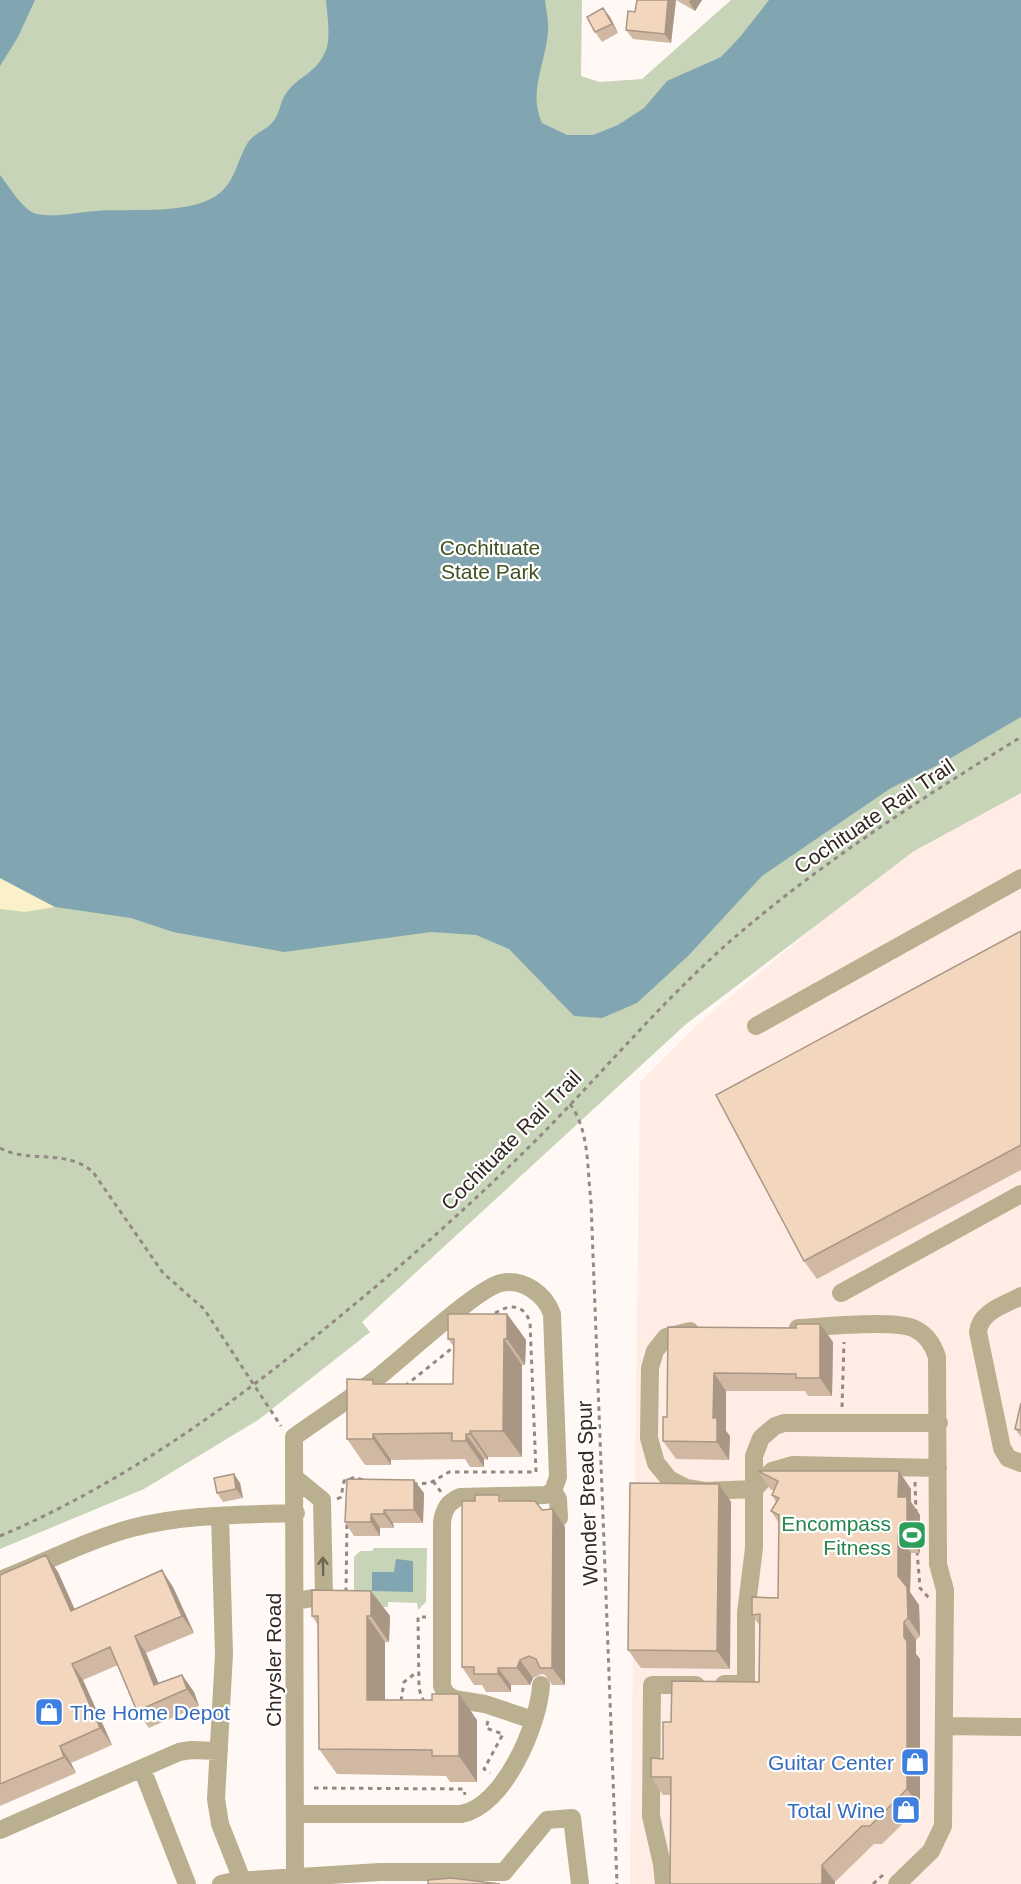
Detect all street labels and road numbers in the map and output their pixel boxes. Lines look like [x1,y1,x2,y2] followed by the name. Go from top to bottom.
[790,754,958,878] street label: Cochituate Rail Trail
[436,1065,586,1215] street label: Cochituate Rail Trail
[572,1400,602,1586] street label: Wonder Bread Spur
[262,1593,285,1727] street label: Chrysler Road

